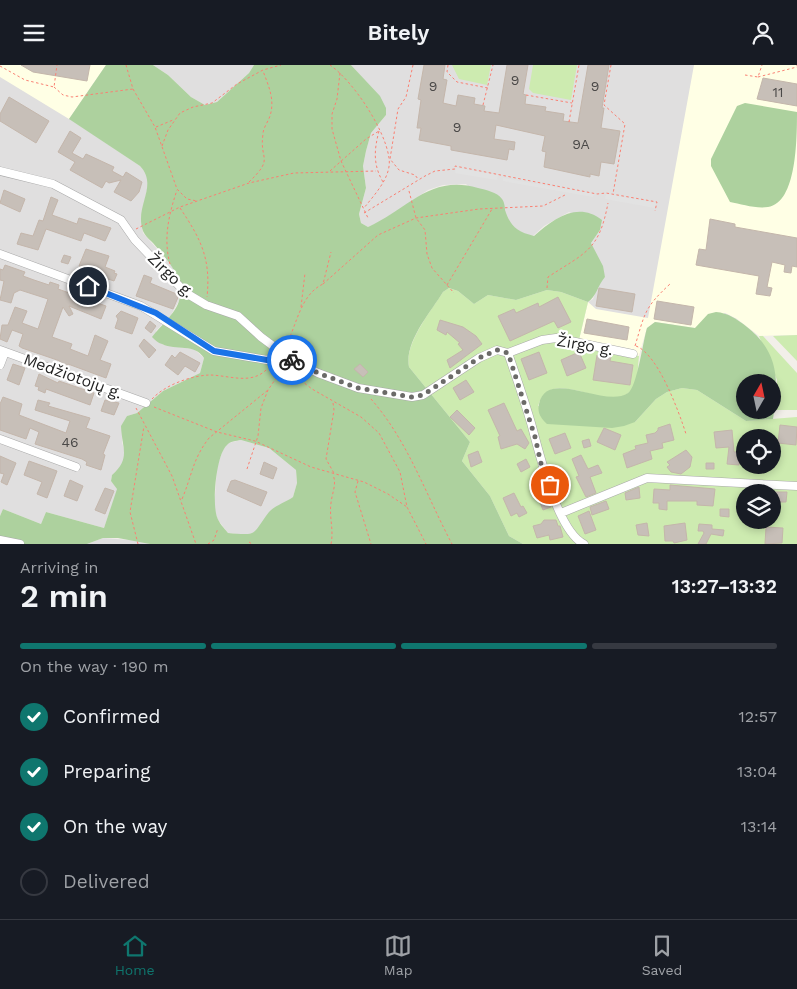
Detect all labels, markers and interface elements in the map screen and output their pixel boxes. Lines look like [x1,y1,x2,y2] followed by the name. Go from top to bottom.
[20,19,48,47] icon: menu
[749,19,777,47] icon: person
[368,20,429,45] text: Bitely
[511,72,519,88] house number: 9
[429,78,437,94] house number: 9
[591,78,599,94] house number: 9
[773,84,783,100] house number: 11
[453,119,461,135] house number: 9
[572,136,590,152] house number: 9A
[144,248,198,302] street label: Žirgo g.
[67,265,109,307] pin
[74,272,102,300] icon: home
[555,331,615,359] street label: Žirgo g.
[267,335,317,385] courier
[278,346,306,374] icon: bike
[21,349,125,403] street label: Medžiotojų g.
[736,374,781,419] north arrow
[736,374,781,529] map controls
[736,429,781,474] button: locate
[61,434,79,450] house number: 46
[529,464,571,506] pin
[536,471,564,499] icon: bag
[736,484,781,529] button: layers
[20,558,98,577] text: Arriving in
[672,575,777,598] text: 13:27–13:32
[20,577,108,615] text: 2 min
[20,657,169,676] text: On the way · 190 m
[20,703,48,731] icon: check
[63,705,160,728] text: Confirmed
[738,707,777,726] text: 12:57
[20,758,48,786] icon: check
[63,760,150,783] text: Preparing
[737,762,777,781] text: 13:04
[20,813,48,841] icon: check
[63,815,167,838] text: On the way
[741,817,777,836] text: 13:14
[63,870,150,893] text: Delivered
[115,932,155,978] tab: Home
[384,932,412,978] tab: Map
[642,932,682,978] tab: Saved

